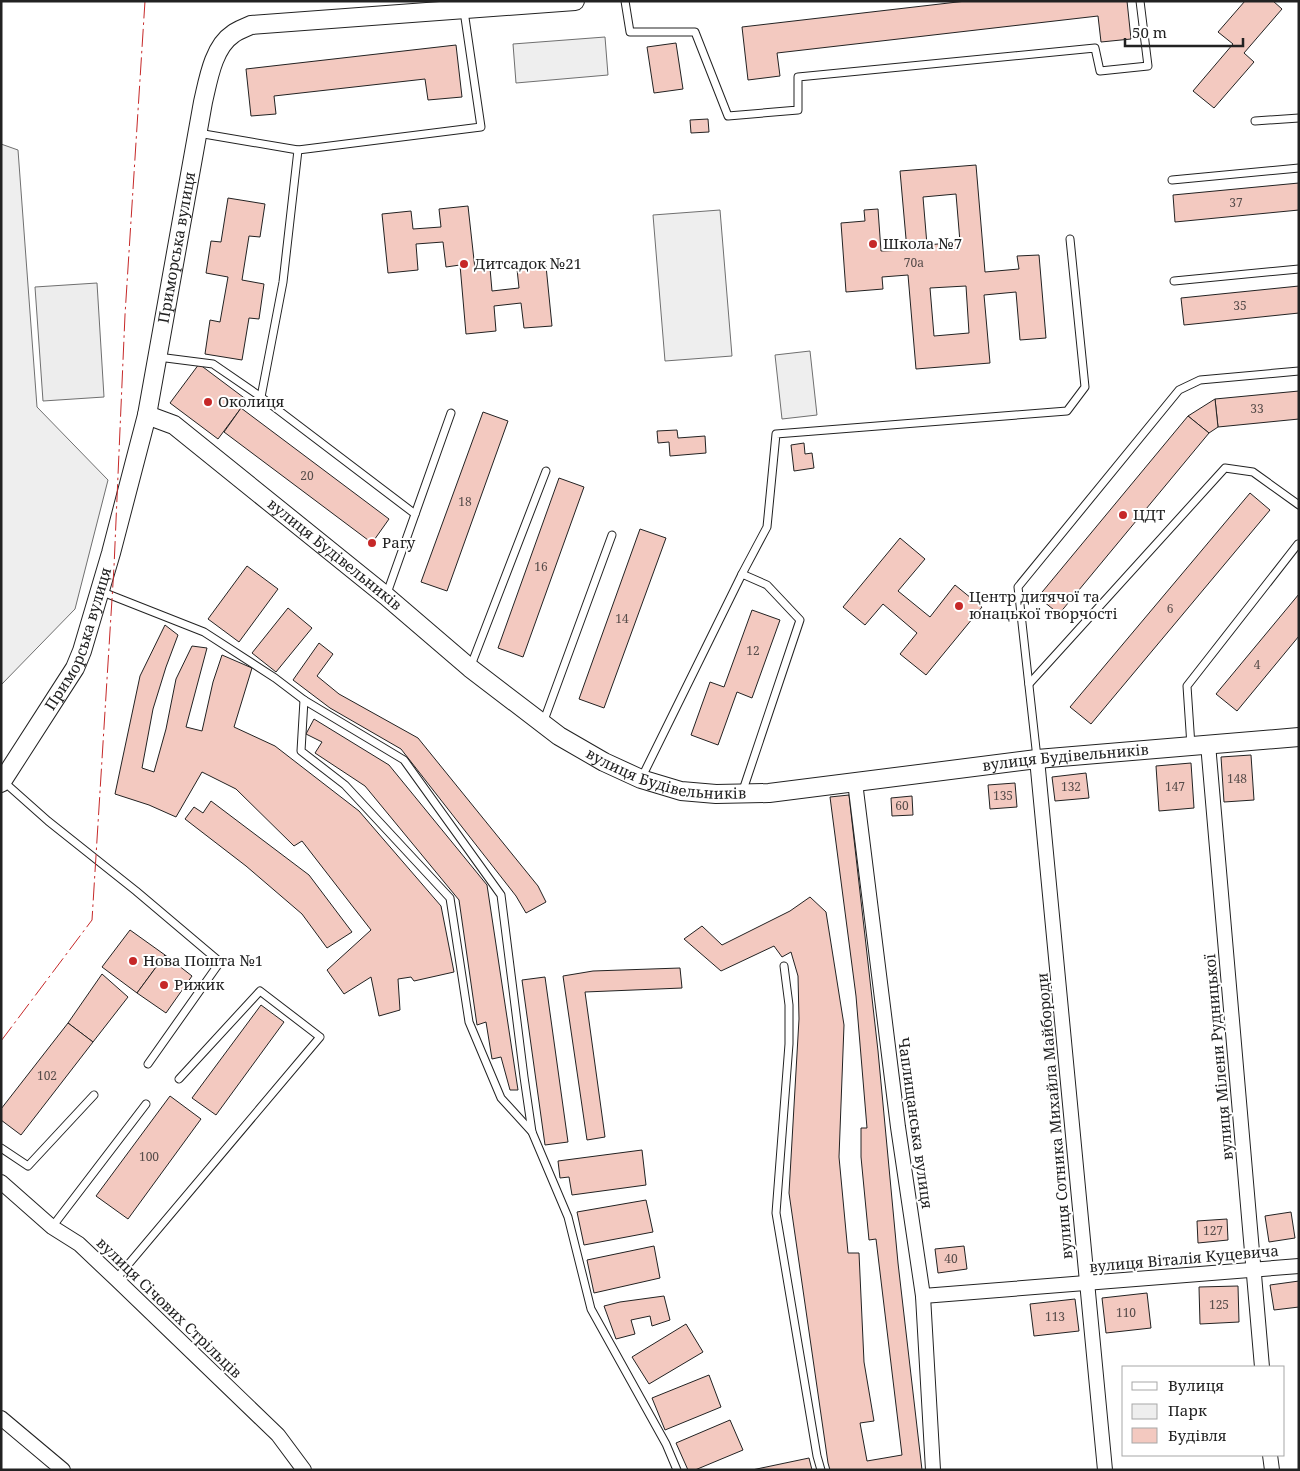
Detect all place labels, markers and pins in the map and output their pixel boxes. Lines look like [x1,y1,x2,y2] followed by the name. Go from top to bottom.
[883,233,962,253] place label: Школа №7
[867,238,879,250] marker: Школа №7
[474,253,582,273] place label: Дитсадок №21
[458,258,470,270] marker: Дитсадок №21
[218,391,284,411] place label: Околиця
[202,396,214,408] marker: Околиця
[1133,504,1165,524] place label: ЦДТ
[1117,509,1129,521] marker: ЦДТ
[382,532,416,552] place label: Рагу
[366,537,378,549] marker: Рагу
[969,586,1118,623] place label: Центр дитячої та юнацької творчості
[953,600,965,612] marker: Центр дитячої та юнацької творчості
[143,950,263,970] place label: Нова Пошта №1
[127,955,139,967] marker: Нова Пошта №1
[174,974,224,994] place label: Рижик
[158,979,170,991] marker: Рижик

